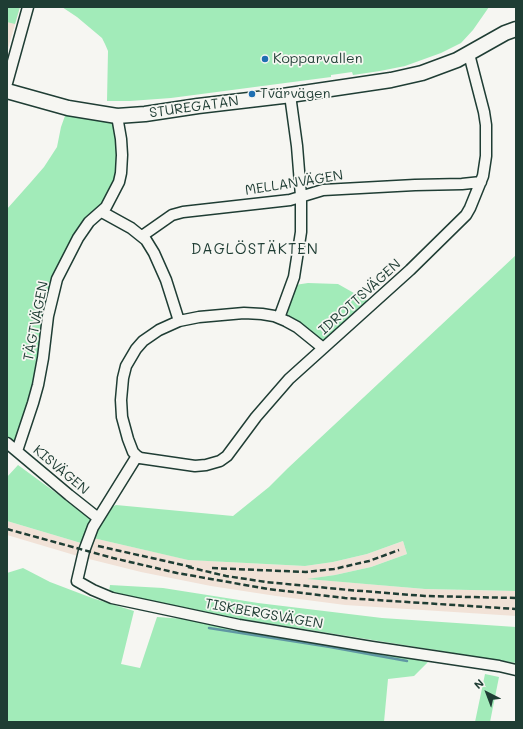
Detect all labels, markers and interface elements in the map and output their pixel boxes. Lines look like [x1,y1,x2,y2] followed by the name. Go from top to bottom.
[273,51,362,67] place label: Kopparvallen
[260,54,270,64] marker: Kopparvallen
[260,86,331,102] place label: Tvärvägen
[247,89,257,99] marker: Tvärvägen
[148,92,240,122] street label: STUREGATAN
[244,167,344,199] street label: MELLANVÄGEN
[191,240,319,258] district label: DAGLÖSTÄKTEN
[316,256,404,338] street label: IDROTTSVÄGEN
[20,280,52,362] street label: TÄGTVÄGEN
[30,442,92,498] street label: KISVÄGEN
[204,595,324,633] street label: TISKBERGSVÄGEN
[467,673,507,713] north arrow
[471,675,487,692] text: N

